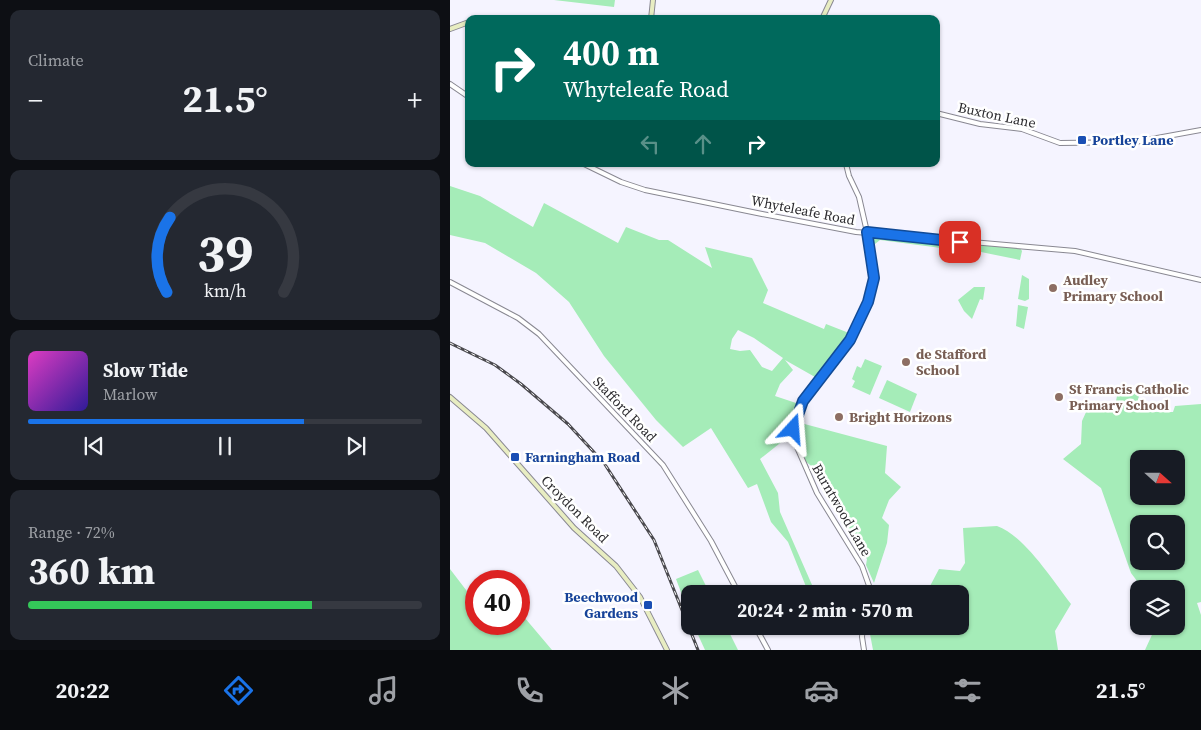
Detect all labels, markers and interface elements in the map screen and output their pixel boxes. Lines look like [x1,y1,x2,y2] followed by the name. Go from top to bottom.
[563,29,659,77] text: 400 m
[480,35,545,100] icon: right
[28,49,84,71] text: Climate
[182,73,268,125] text: 21.5°
[563,74,729,104] text: Whyteleafe Road
[28,81,43,119] text: −
[407,81,422,119] text: +
[956,97,1038,133] street label: Buxton Lane
[636,130,664,158] icon: left
[689,130,717,158] icon: ahead
[742,130,770,158] icon: right
[1092,130,1173,150] place label: Portley Lane
[1076,134,1088,146] marker: Portley Lane
[749,190,857,230] street label: Whyteleafe Road
[197,217,253,288] text: 39
[939,221,981,263] pin
[946,228,974,256] icon: arrive
[1063,270,1164,306] place label: Audley Primary School
[204,278,247,303] text: km/h
[1047,282,1059,294] marker: Audley Primary School
[916,344,987,380] place label: de Stafford School
[900,356,912,368] marker: de Stafford School
[103,357,188,383] text: Slow Tide
[589,372,661,446] street label: Stafford Road
[1069,379,1189,415] place label: St Francis Catholic Primary School
[103,383,158,405] text: Marlow
[1053,391,1065,403] marker: St Francis Catholic Primary School
[766,402,818,454] position arrow
[849,407,952,427] place label: Bright Horizons
[833,411,845,423] marker: Bright Horizons
[80,432,108,460] icon: previous
[211,432,239,460] icon: pause
[342,432,370,460] icon: next
[525,447,641,467] place label: Farningham Road
[1130,450,1185,505] north arrow
[1130,450,1185,635] map controls
[509,451,521,463] marker: Farningham Road
[807,460,877,560] street label: Burntwood Lane
[537,471,613,547] street label: Croydon Road
[1130,515,1185,570] button: search
[28,521,115,543] text: Range · 72%
[28,545,155,597] text: 360 km
[465,570,530,635] speed limit sign: 40
[1130,580,1185,635] button: layers
[564,587,639,623] place label: Beechwood Gardens
[737,597,913,623] text: 20:24 · 2 min · 570 m
[642,599,654,611] marker: Beechwood Gardens
[221,673,256,708] icon: directions
[366,673,401,708] icon: music
[512,673,547,708] icon: phone
[658,673,693,708] icon: climate
[804,673,839,708] icon: car
[950,673,985,708] icon: filters
[55,675,110,705] text: 20:22
[1096,675,1145,705] text: 21.5°

